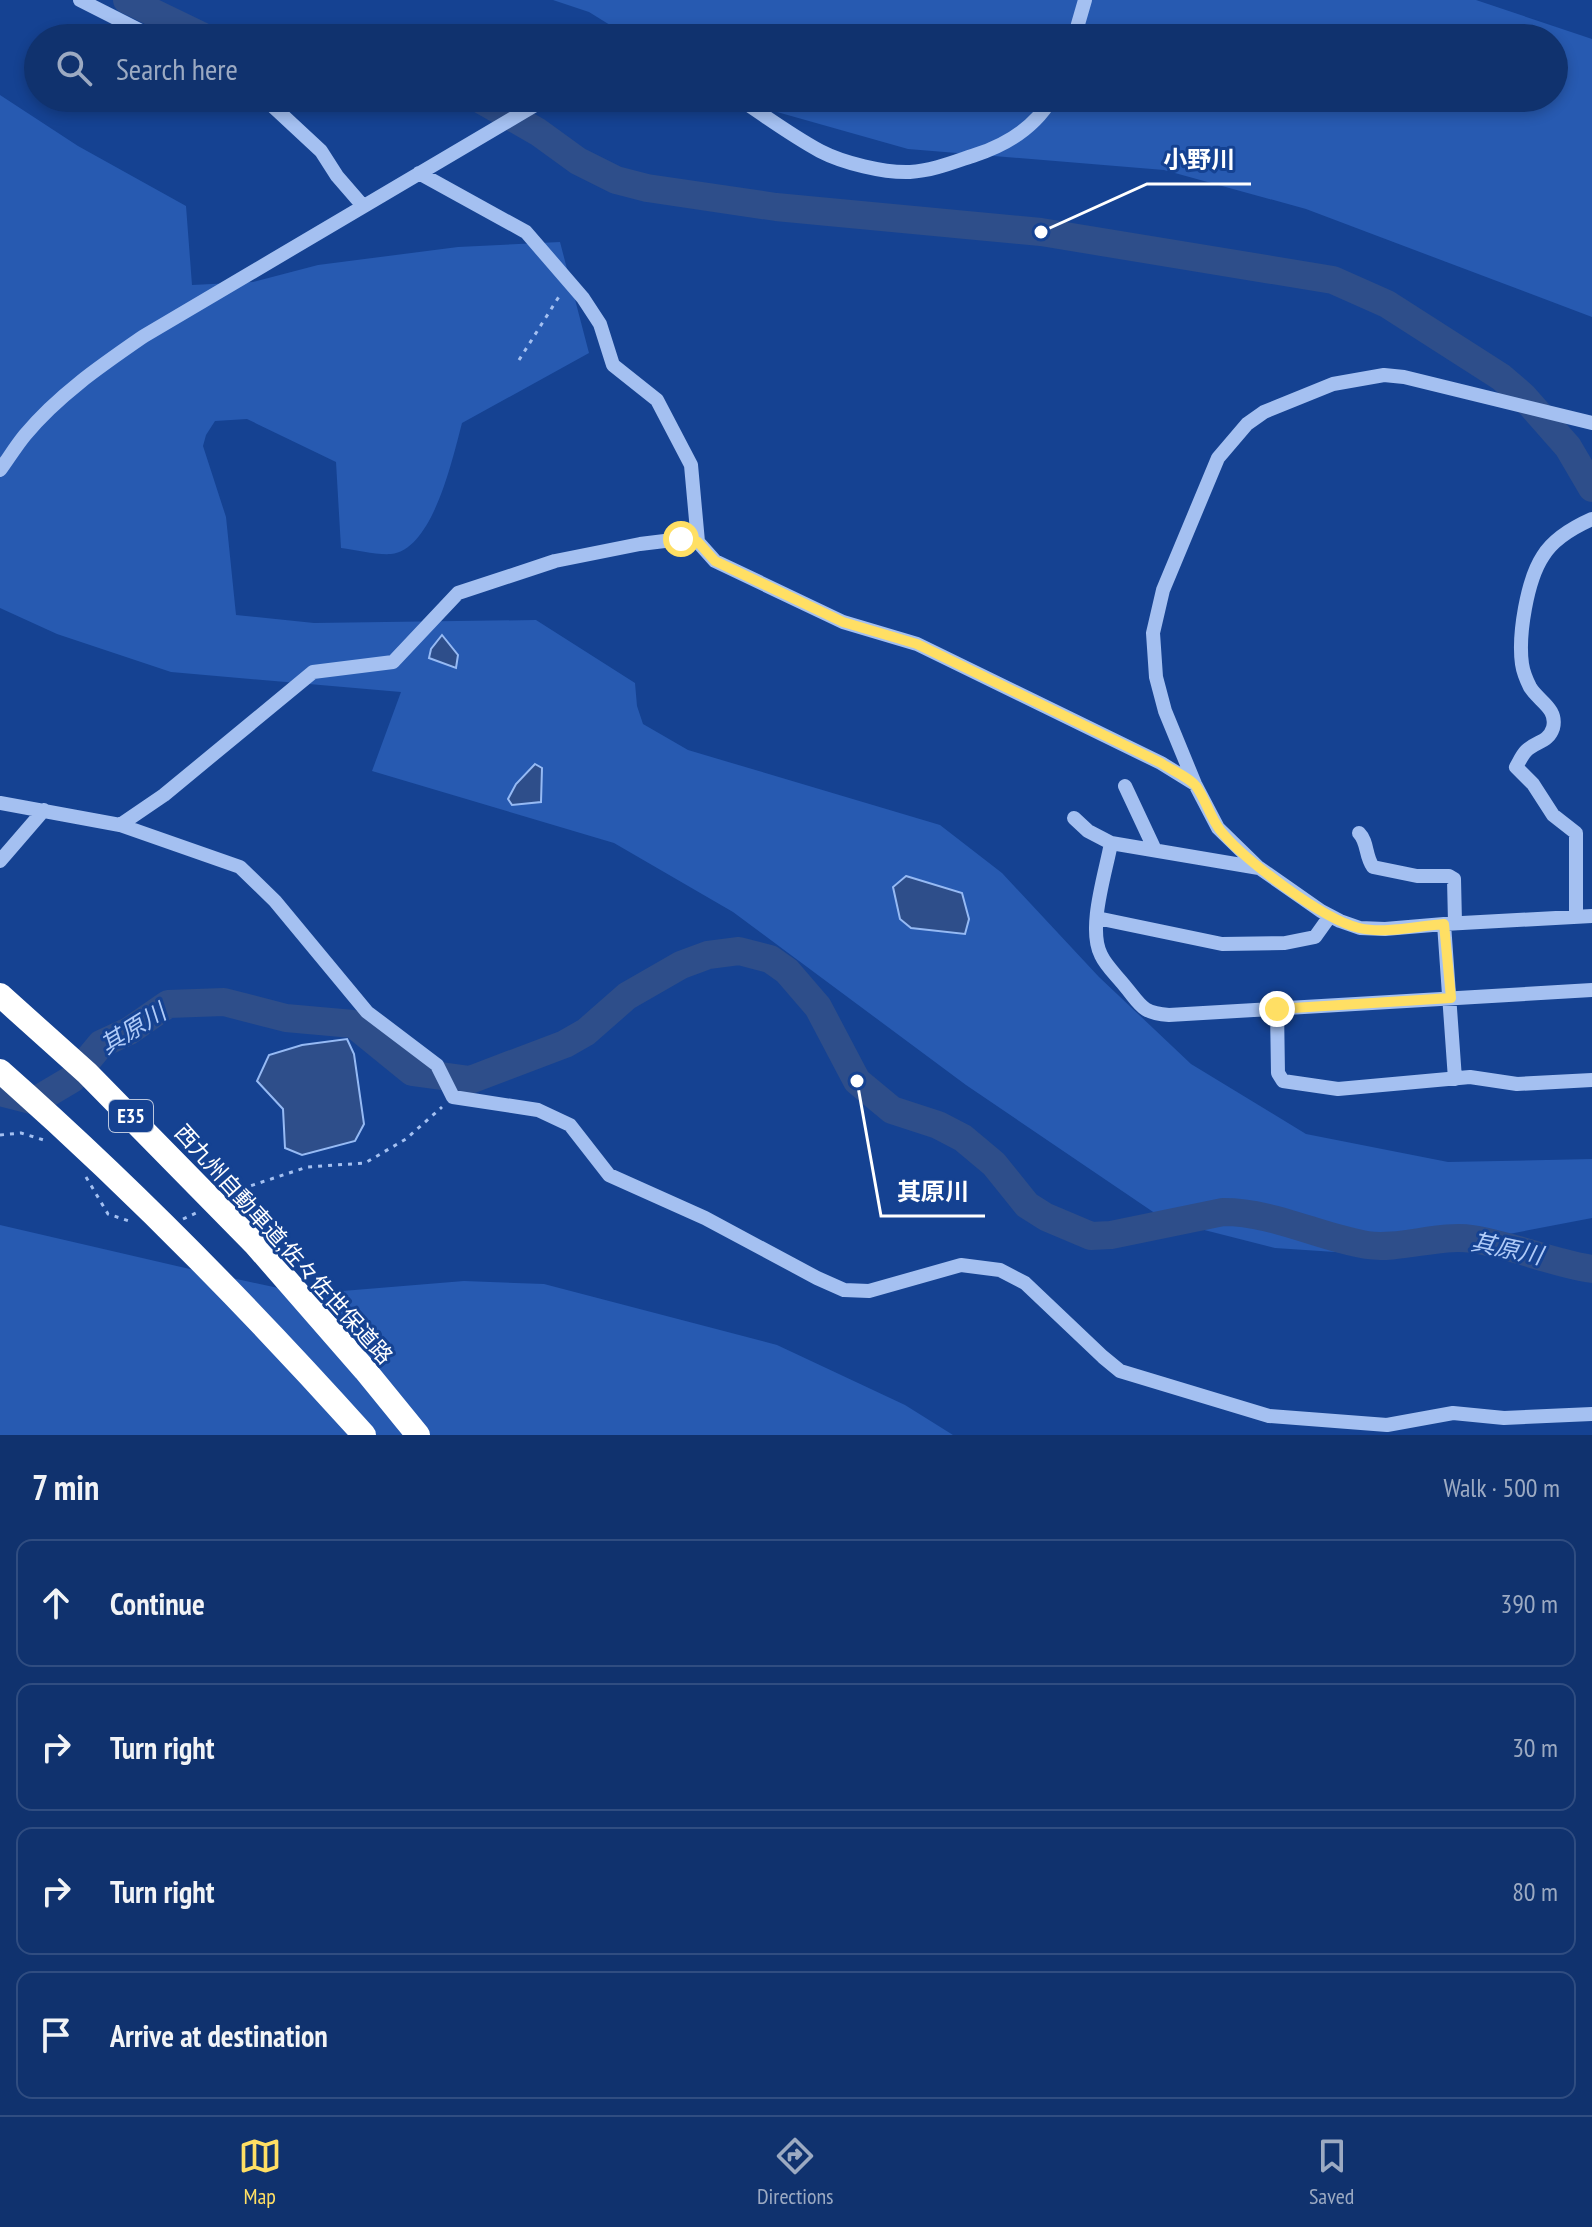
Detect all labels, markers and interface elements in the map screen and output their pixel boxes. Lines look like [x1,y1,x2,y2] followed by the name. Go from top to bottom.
[24,24,1568,112] search box
[52,46,96,90] icon: search
[116,49,238,88] text: Search here
[1147,136,1251,184] callout: 小野川
[1163,144,1235,175] text: 小野川
[663,521,699,557] route start
[1259,991,1295,1027] route end
[94,995,174,1061] water label: 其原川
[109,1100,153,1132] road number: E35
[169,1118,399,1370] street label: 西九州自動車道;佐々佐世保道路
[881,1168,985,1216] callout: 其原川
[897,1176,969,1207] text: 其原川
[1469,1226,1548,1272] water label: 其原川
[32,1465,99,1509] text: 7 min
[1443,1471,1560,1504] text: Walk · 500 m
[34,1581,78,1625] icon: ahead
[110,1584,205,1623] text: Continue
[1500,1587,1558,1620] text: 390 m
[34,1725,78,1769] icon: right
[110,1728,214,1767] text: Turn right
[1512,1731,1558,1764] text: 30 m
[34,1869,78,1913] icon: right
[110,1872,214,1911] text: Turn right
[1512,1875,1558,1908] text: 80 m
[34,2013,78,2057] icon: arrive
[110,2016,328,2055] text: Arrive at destination
[238,2134,282,2210] tab: Map
[757,2134,834,2210] tab: Directions
[1309,2134,1354,2210] tab: Saved

